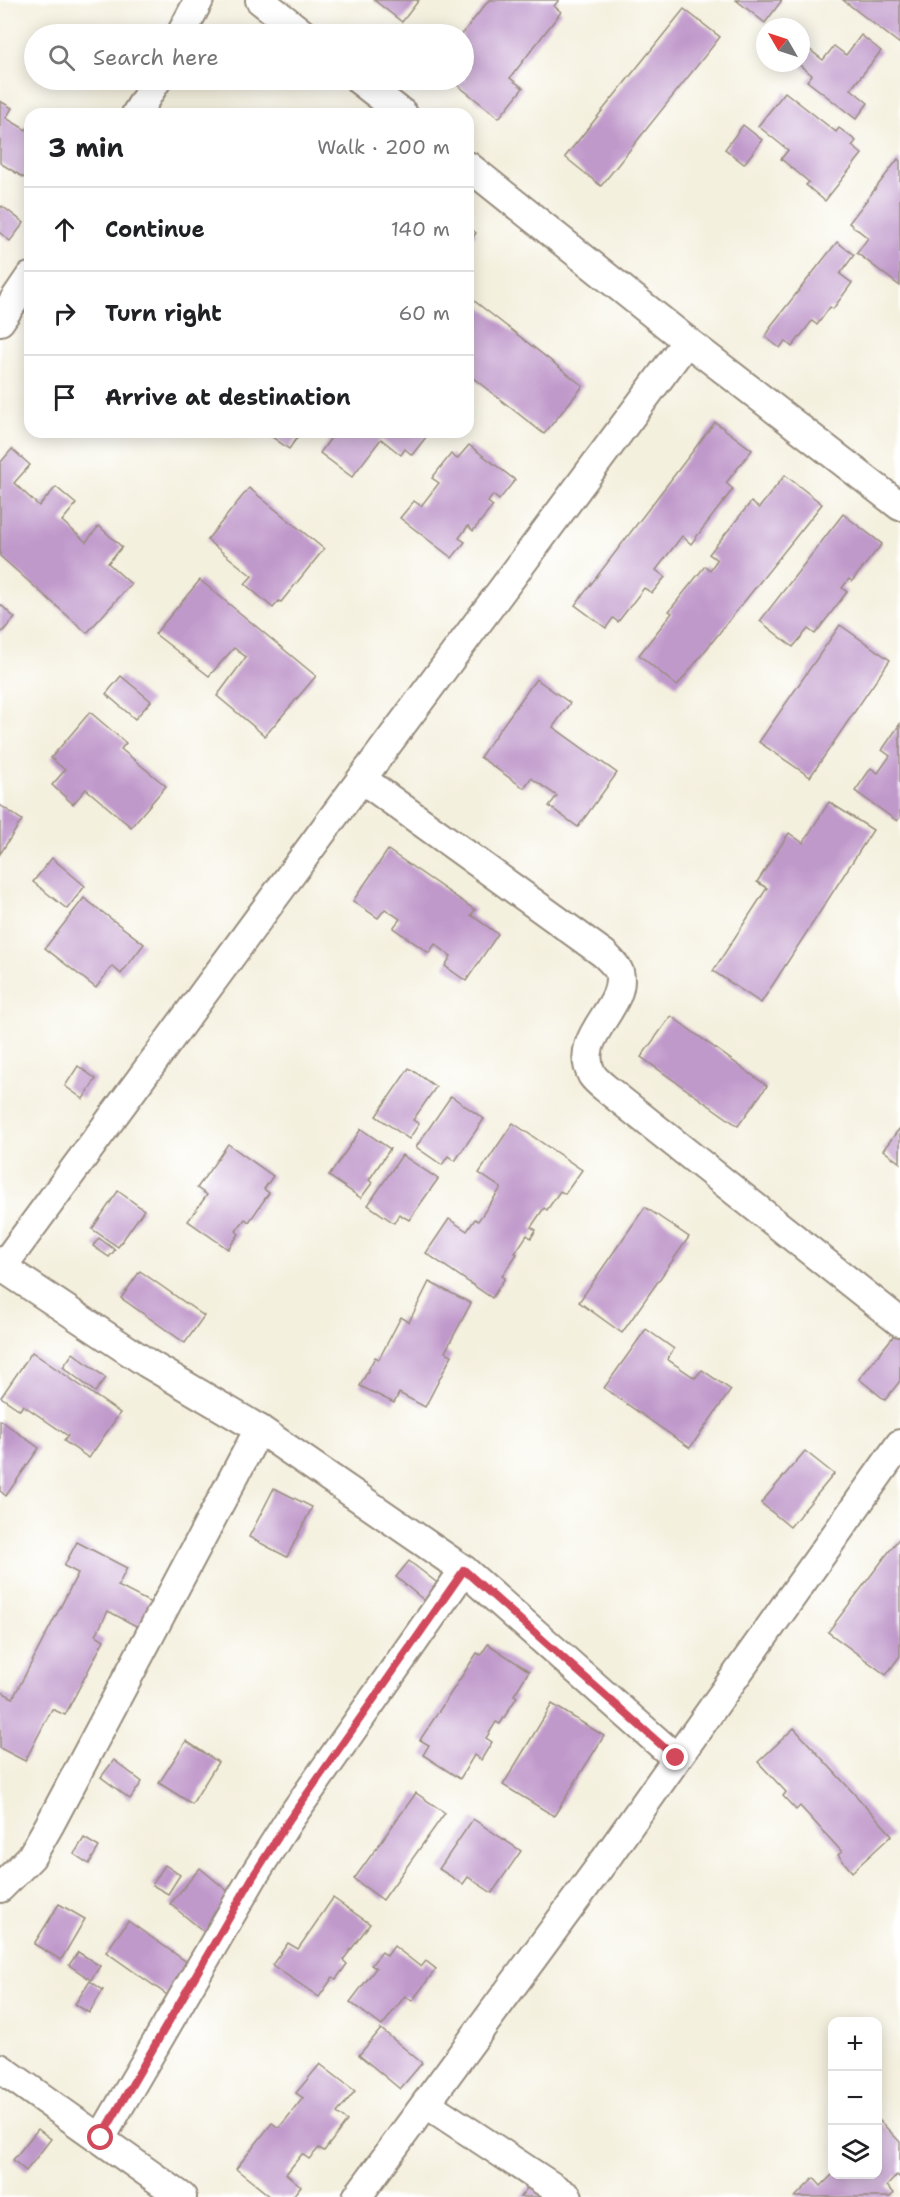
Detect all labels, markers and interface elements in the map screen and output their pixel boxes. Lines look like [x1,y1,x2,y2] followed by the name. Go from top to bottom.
[756,18,810,72] north arrow
[24,24,474,90] search box
[45,41,78,74] icon: search
[93,43,219,72] text: Search here
[48,130,124,165] text: 3 min
[317,134,450,160] text: Walk · 200 m
[48,213,81,246] icon: ahead
[105,215,205,244] text: Continue
[391,216,450,242] text: 140 m
[48,297,81,330] icon: right
[105,299,222,328] text: Turn right
[398,300,450,326] text: 60 m
[48,381,81,414] icon: arrive
[105,383,351,412] text: Arrive at destination
[662,1744,688,1770] route end
[828,2017,882,2179] map controls
[828,2017,882,2071] button: +
[828,2071,882,2125] button: −
[87,2124,113,2150] route start
[828,2125,882,2179] button: layers

